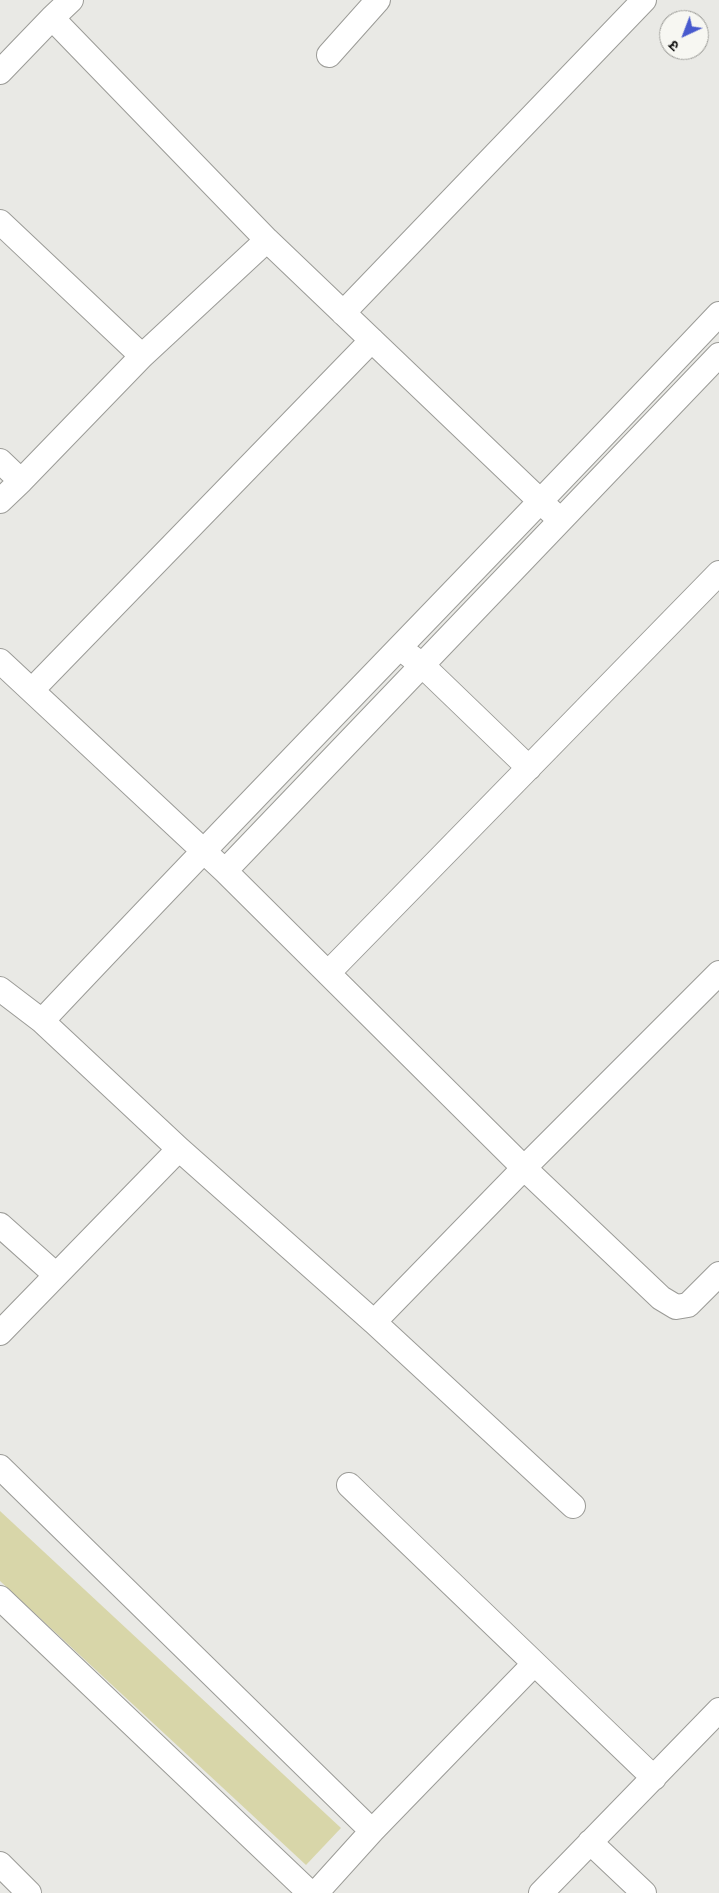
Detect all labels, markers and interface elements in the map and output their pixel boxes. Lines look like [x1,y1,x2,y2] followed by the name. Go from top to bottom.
[659,10,709,60] north arrow
[665,35,684,55] text: उ

